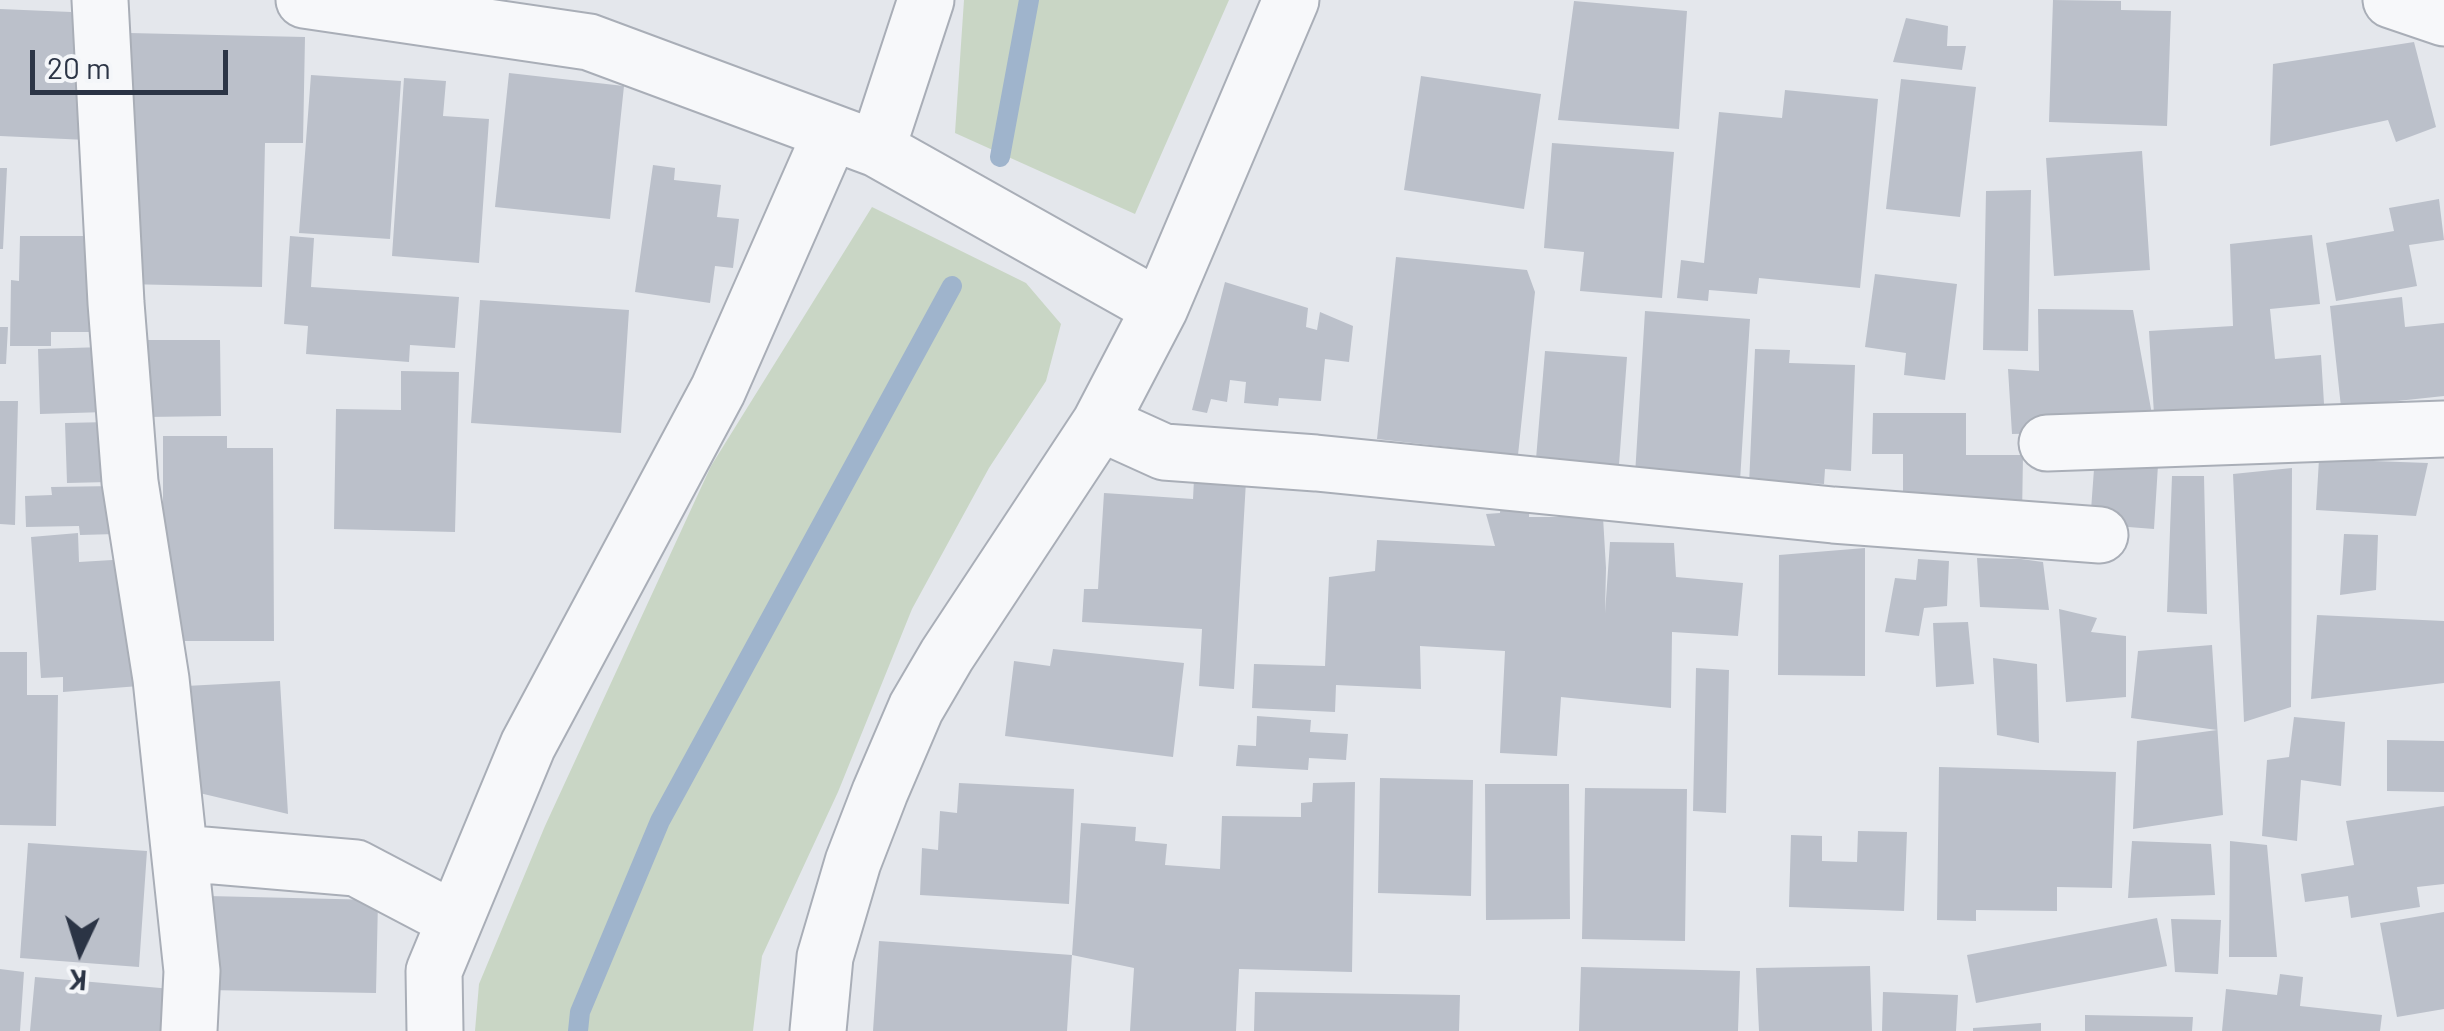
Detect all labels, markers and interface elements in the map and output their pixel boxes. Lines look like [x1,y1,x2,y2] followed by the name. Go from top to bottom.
[35,30,232,92] scale bar
[47,49,111,85] text: 20 m
[30,901,130,1001] north arrow
[68,963,88,998] text: K

